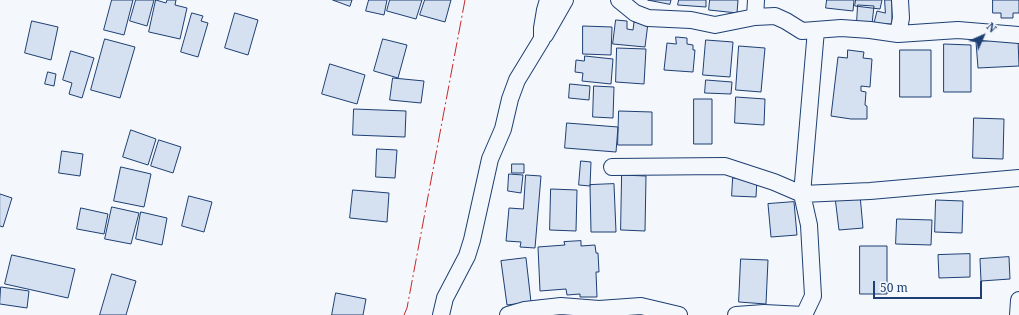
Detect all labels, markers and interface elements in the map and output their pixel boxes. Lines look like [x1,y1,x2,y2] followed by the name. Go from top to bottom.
[963,16,1003,56] north arrow
[983,19,1000,36] text: N
[875,273,984,299] scale bar
[880,279,908,296] text: 50 m

